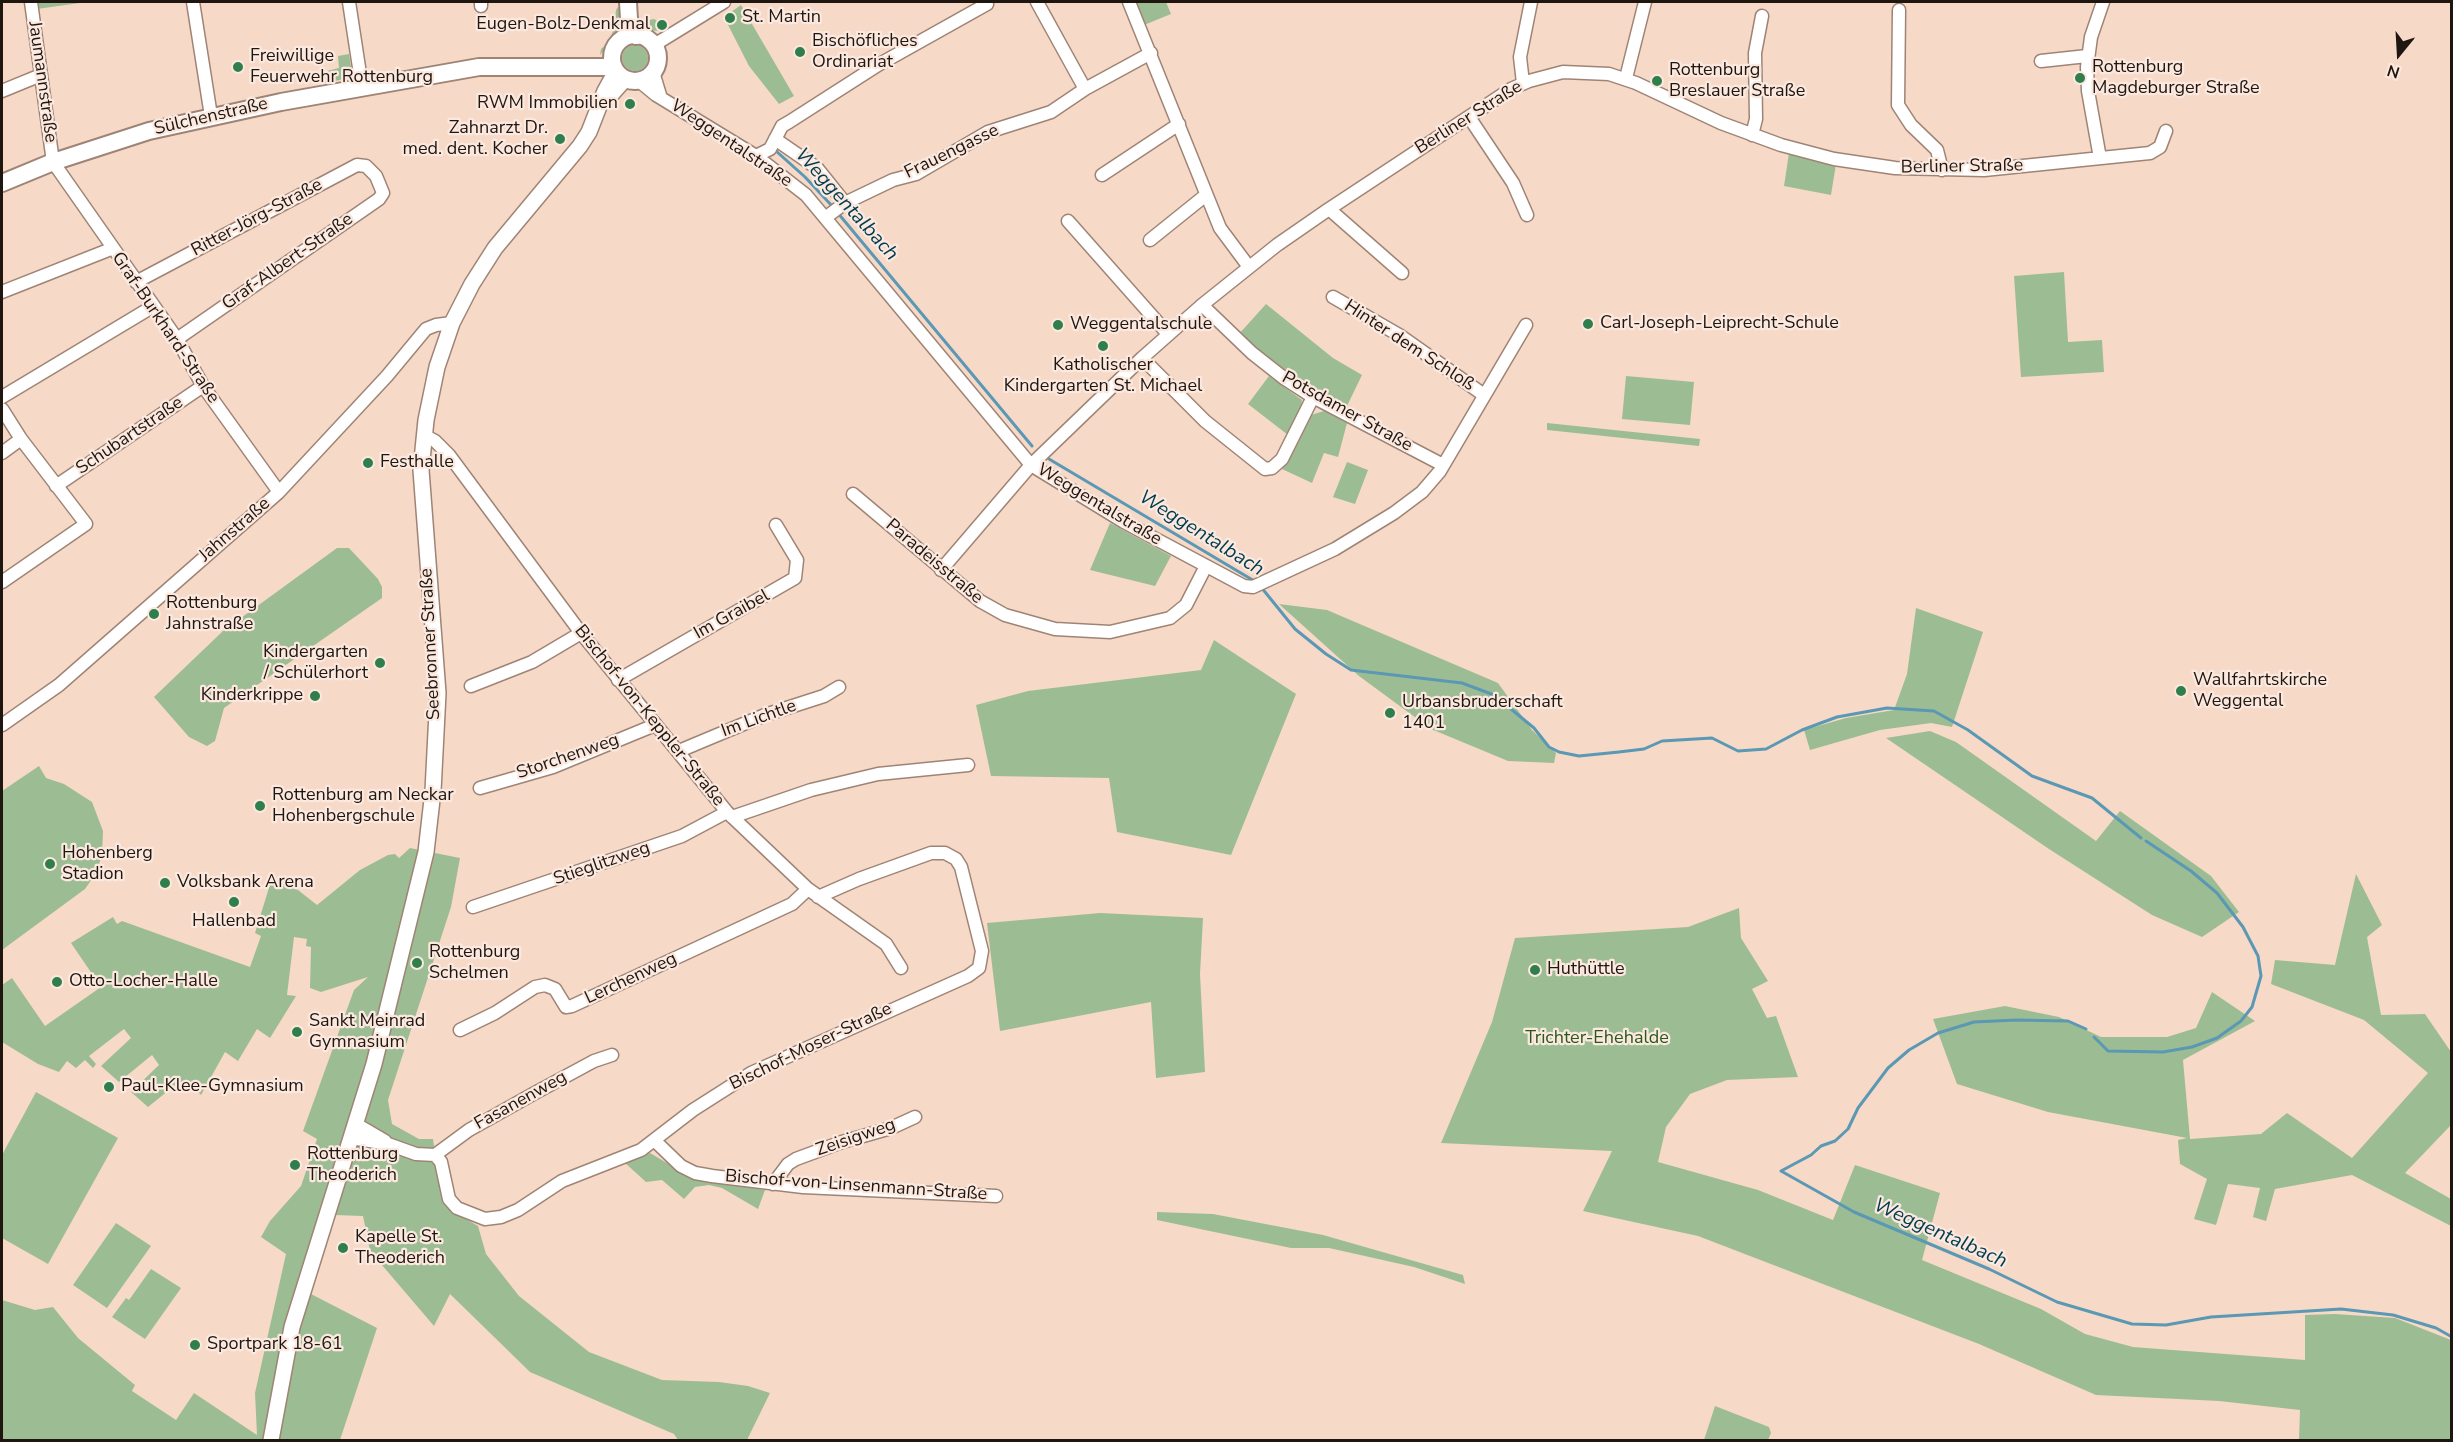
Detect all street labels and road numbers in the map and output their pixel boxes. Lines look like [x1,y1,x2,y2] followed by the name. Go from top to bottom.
[23,20,61,144] street label: Jaumannstraße
[1411,76,1527,160] street label: Berliner Straße
[152,93,270,141] street label: Sülchenstraße
[666,95,796,193] street label: Weggentalstraße
[901,120,1003,184] street label: Frauengasse
[1901,155,2023,179] street label: Berliner Straße
[188,174,326,262] street label: Ritter-Jörg-Straße
[218,209,358,315] street label: Graf-Albert-Straße
[106,248,224,408] street label: Graf-Burkhard-Straße
[1340,296,1478,396] street label: Hinter dem Schloß
[1278,367,1416,457] street label: Potsdamer Straße
[72,392,188,480] street label: Schubartstraße
[1033,459,1165,551] street label: Weggentalstraße
[195,493,275,567] street label: Jahnstraße
[881,515,987,609] street label: Paradeisstraße
[416,568,446,720] street label: Seebronner Straße
[690,585,774,645] street label: Im Graibel
[569,621,729,811] street label: Bischof-von-Keppler-Straße
[719,695,799,743] street label: Im Lichtle
[514,729,622,785] street label: Storchenweg
[551,837,653,891] street label: Stieglitzweg
[582,948,680,1010] street label: Lerchenweg
[726,998,896,1096] street label: Bischof-Moser-Straße
[471,1067,571,1135] street label: Fasanenweg
[813,1114,899,1162] street label: Zeisigweg
[724,1166,988,1206] street label: Bischof-von-Linsenmann-Straße

